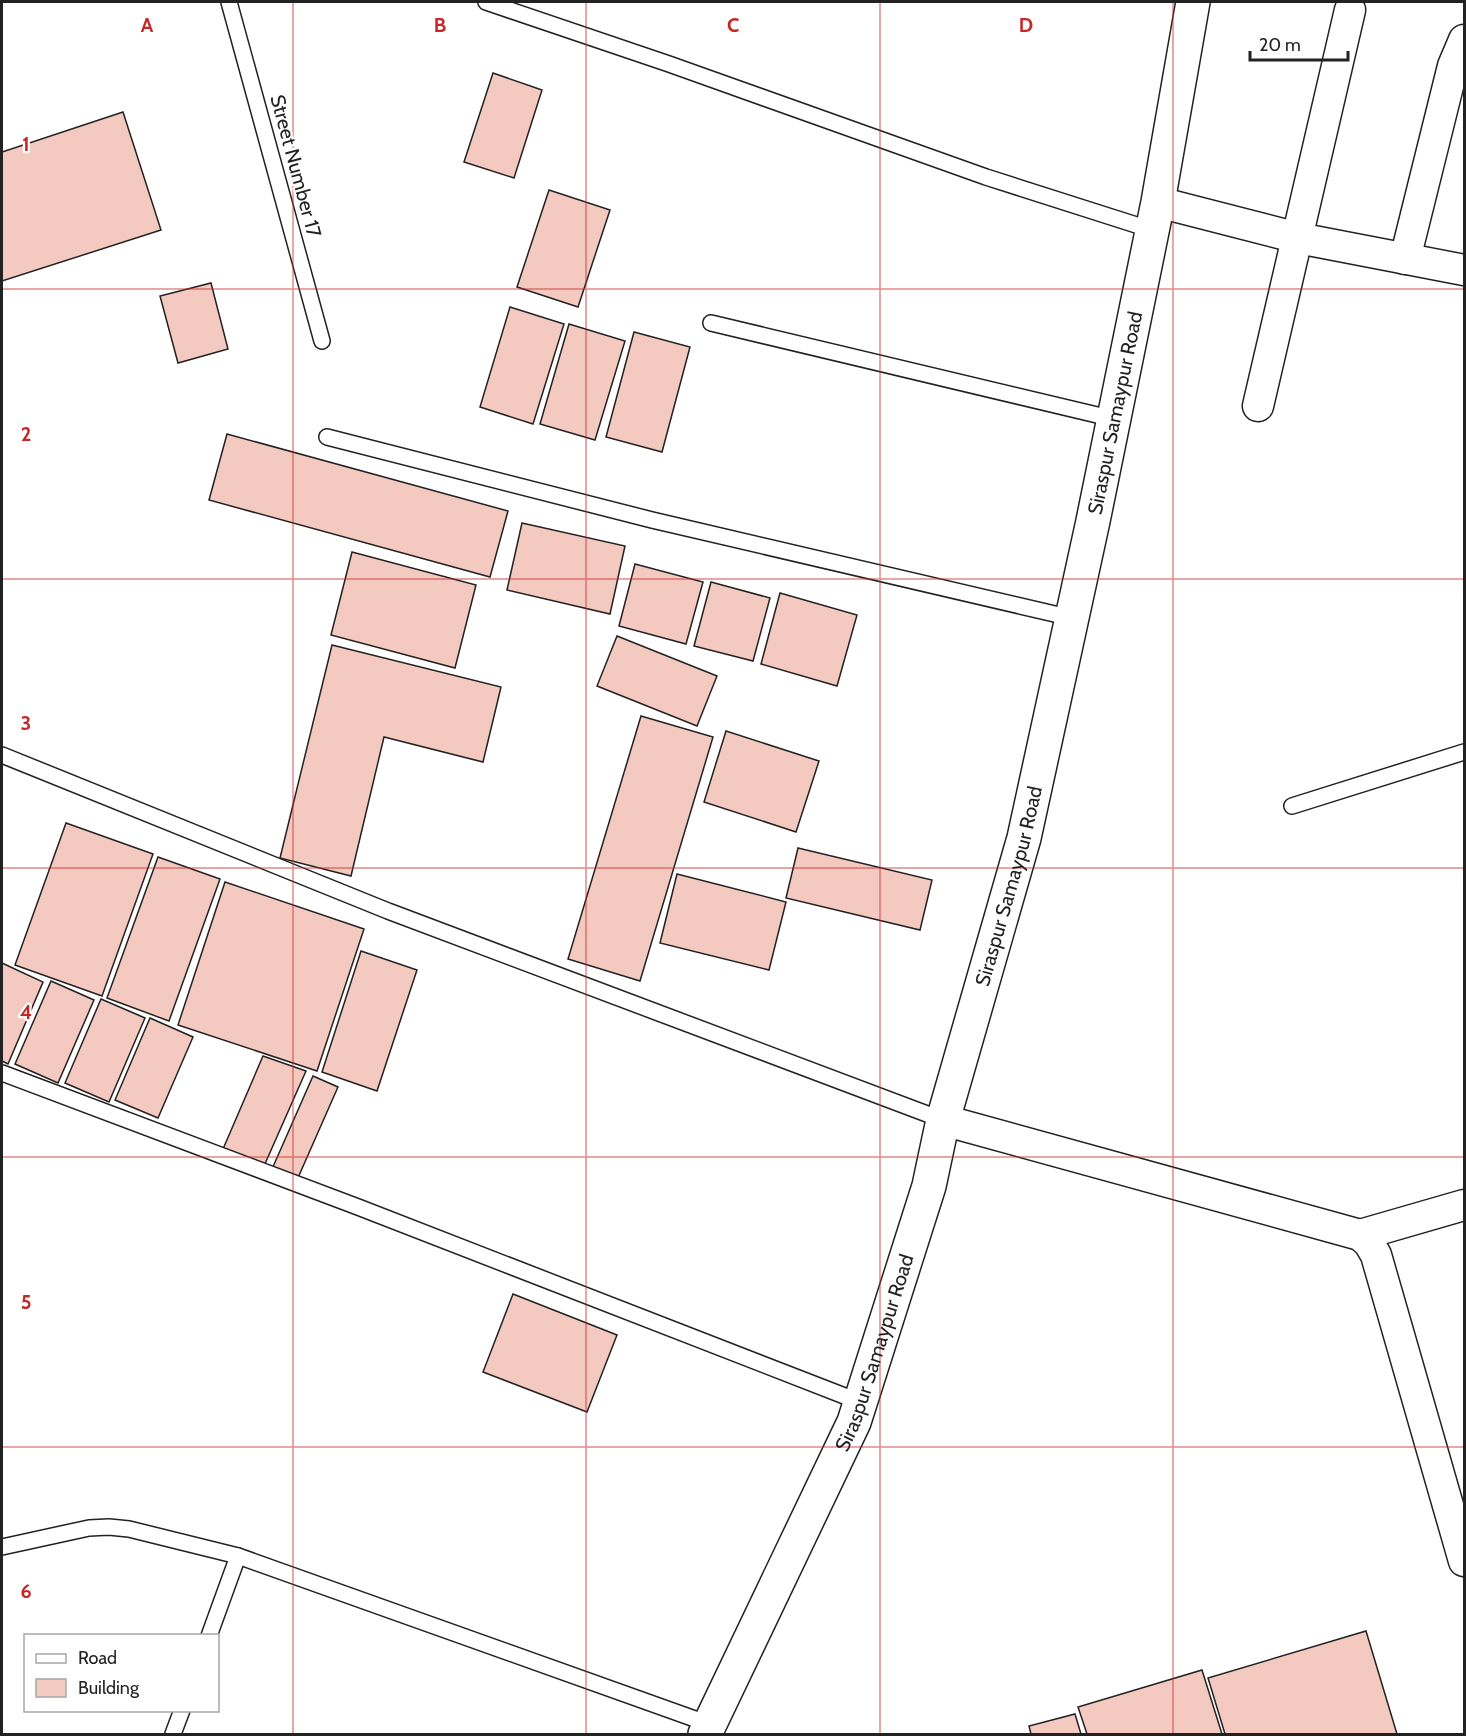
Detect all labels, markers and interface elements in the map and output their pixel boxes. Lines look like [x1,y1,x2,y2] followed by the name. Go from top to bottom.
[141,13,154,37] text: A
[434,13,446,37] text: B
[727,13,739,37] text: C
[1019,13,1033,37] text: D
[1250,24,1348,62] scale bar
[1259,34,1301,56] text: 20 m
[265,92,327,240] street label: Street Number 17
[22,132,30,156] text: 1
[1083,309,1147,516] street label: Siraspur Samaypur Road
[21,422,31,446] text: 2
[21,711,31,735] text: 3
[970,784,1047,989] street label: Siraspur Samaypur Road
[20,1000,32,1024] text: 4
[830,1251,919,1455] street label: Siraspur Samaypur Road
[21,1290,31,1314] text: 5
[20,1579,32,1603] text: 6
[24,1634,219,1712] legend
[78,1647,117,1669] text: Road
[78,1677,140,1699] text: Building

